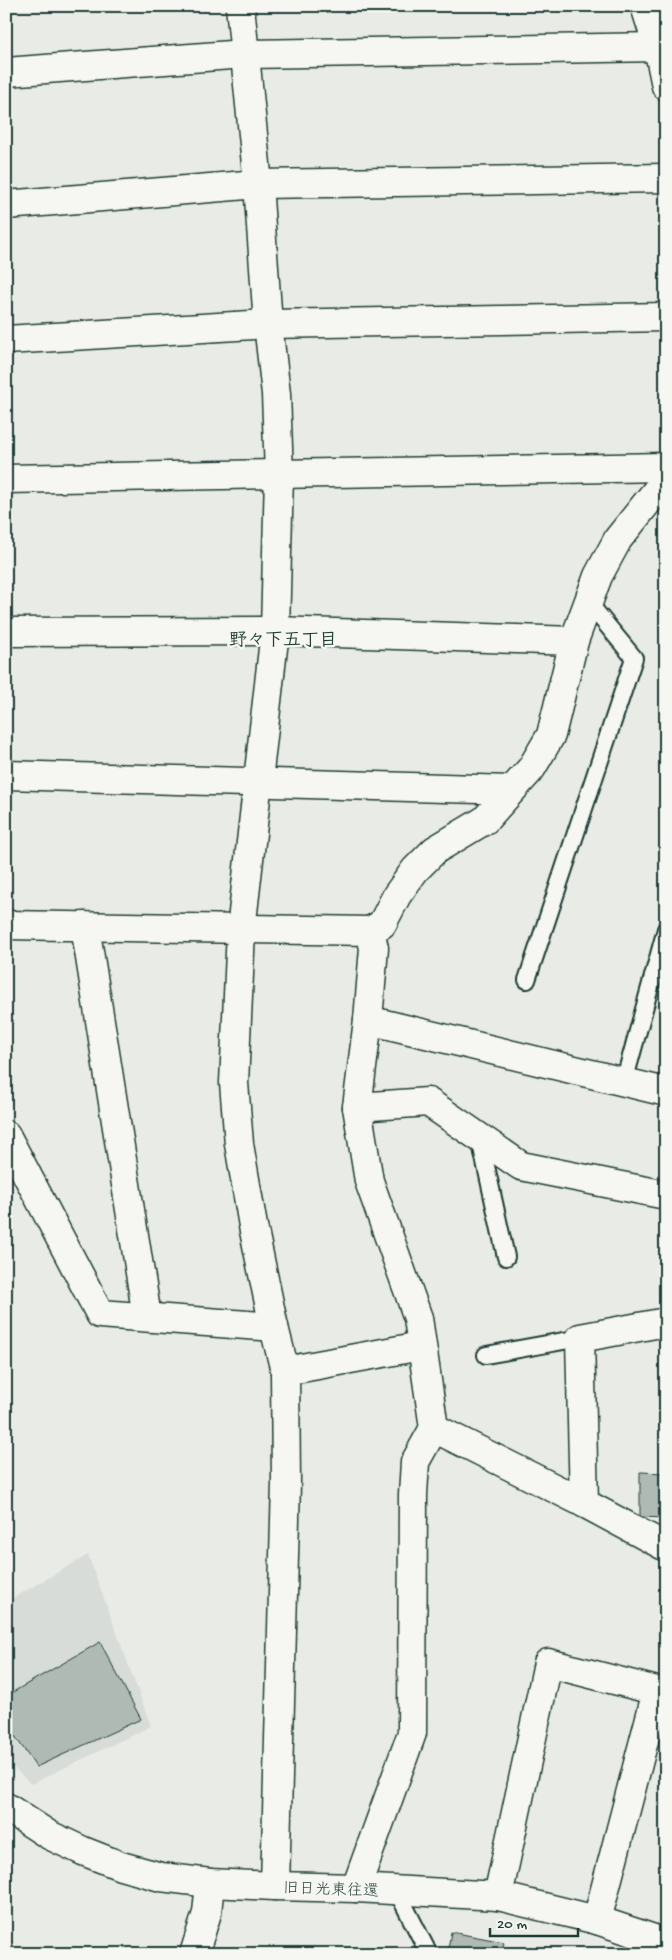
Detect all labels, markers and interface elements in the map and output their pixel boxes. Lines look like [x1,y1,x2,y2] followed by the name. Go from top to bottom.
[229,631,337,652] district label: 野々下五丁目
[283,1878,379,1903] street label: 旧日光東往還
[490,1905,577,1937] scale bar
[497,1916,527,1934] text: 20 m

